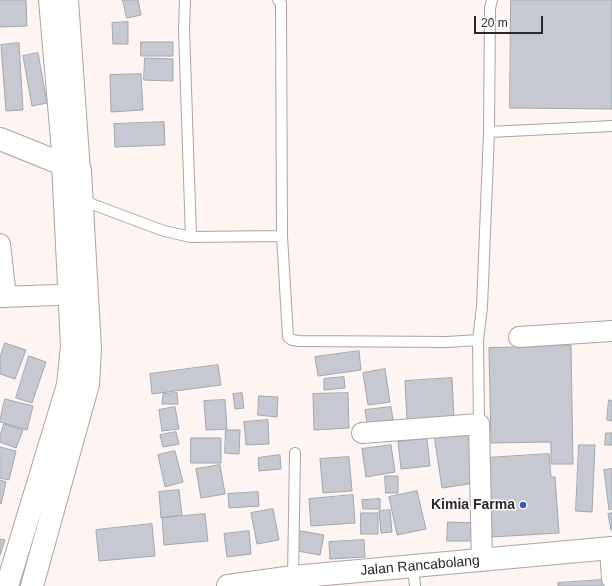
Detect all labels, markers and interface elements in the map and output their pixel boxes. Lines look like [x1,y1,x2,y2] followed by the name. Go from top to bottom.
[476,8,545,34] scale bar
[481,16,508,30] text: 20 m
[431,497,515,513] place label: Kimia Farma
[518,500,528,510] marker: Kimia Farma
[360,552,480,580] street label: Jalan Rancabolang

